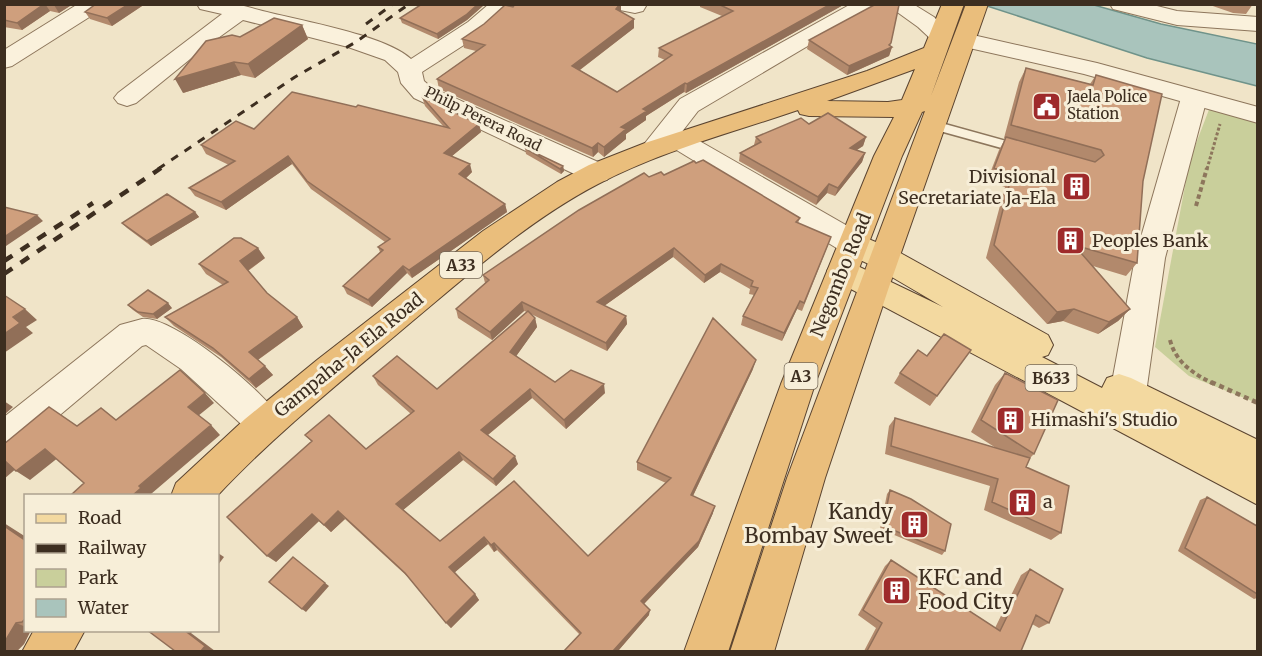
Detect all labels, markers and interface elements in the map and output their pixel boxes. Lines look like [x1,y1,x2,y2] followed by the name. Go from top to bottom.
[422,82,545,155] street label: Philp Perera Road
[1066,87,1147,123] place label: Jaela Police Station
[1030,90,1062,122] public building icon: Jaela Police Station
[898,165,1056,209] place label: Divisional Secretariate Ja-Ela
[1061,171,1093,203] building icon: Divisional Secretariate Ja-Ela
[805,209,876,340] street label: Negombo Road
[1055,225,1087,257] building icon: Peoples Bank
[1092,229,1209,252] place label: Peoples Bank
[440,252,482,278] road number: A33
[269,287,428,422] street label: Gampaha-Ja Ela Road
[784,363,818,389] road number: A3
[1026,365,1076,391] road number: B633
[994,404,1026,436] building icon: Himashi's Studio
[1031,408,1178,431] place label: Himashi's Studio
[1006,486,1038,518] building icon: a
[1043,490,1053,513] place label: a
[24,494,219,632] legend
[744,498,894,549] place label: Kandy Bombay Sweet
[78,506,122,529] text: Road
[898,508,930,540] building icon: Kandy Bombay Sweet
[78,536,147,559] text: Railway
[918,564,1015,615] place label: KFC and Food City
[78,566,119,589] text: Park
[881,574,913,606] building icon: KFC and Food City
[77,596,129,619] text: Water

